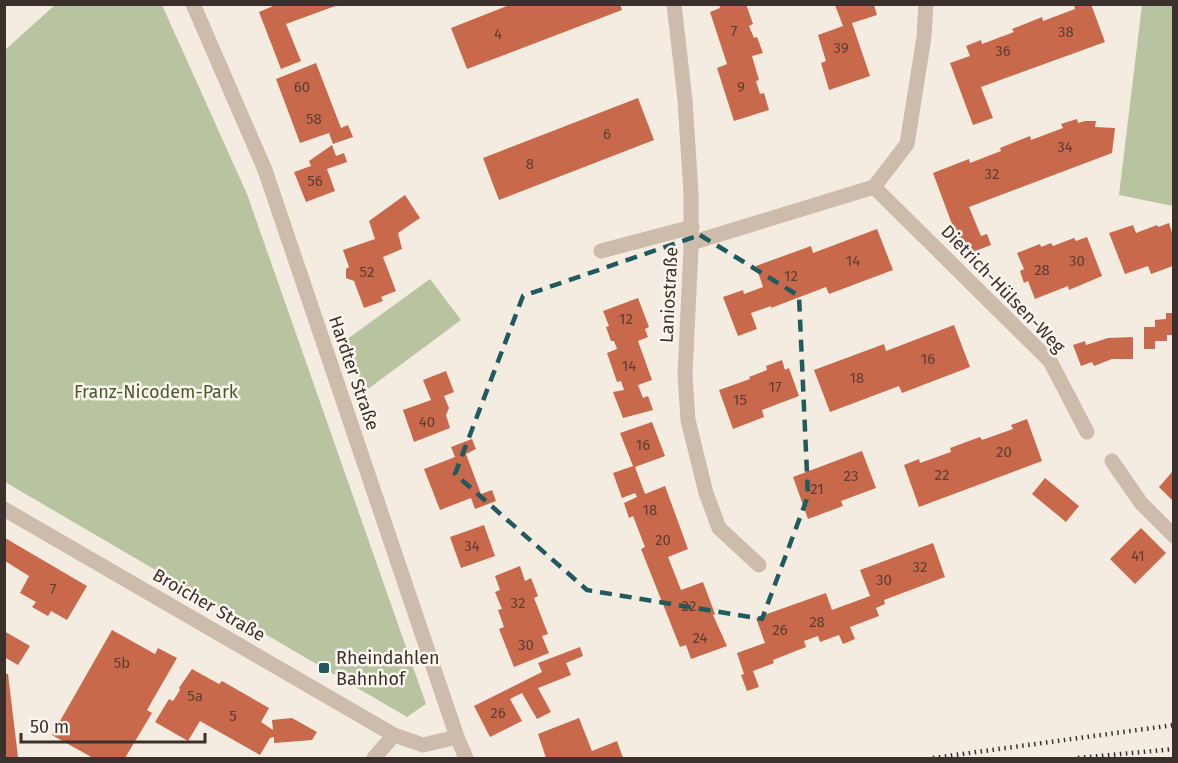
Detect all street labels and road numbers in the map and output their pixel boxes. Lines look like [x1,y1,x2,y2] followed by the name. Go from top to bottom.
[936,220,1070,358] street label: Dietrich-Hülsen-Weg
[655,246,683,344] street label: Laniostraße
[324,313,384,433] street label: Hardter Straße
[149,564,269,646] street label: Broicher Straße

